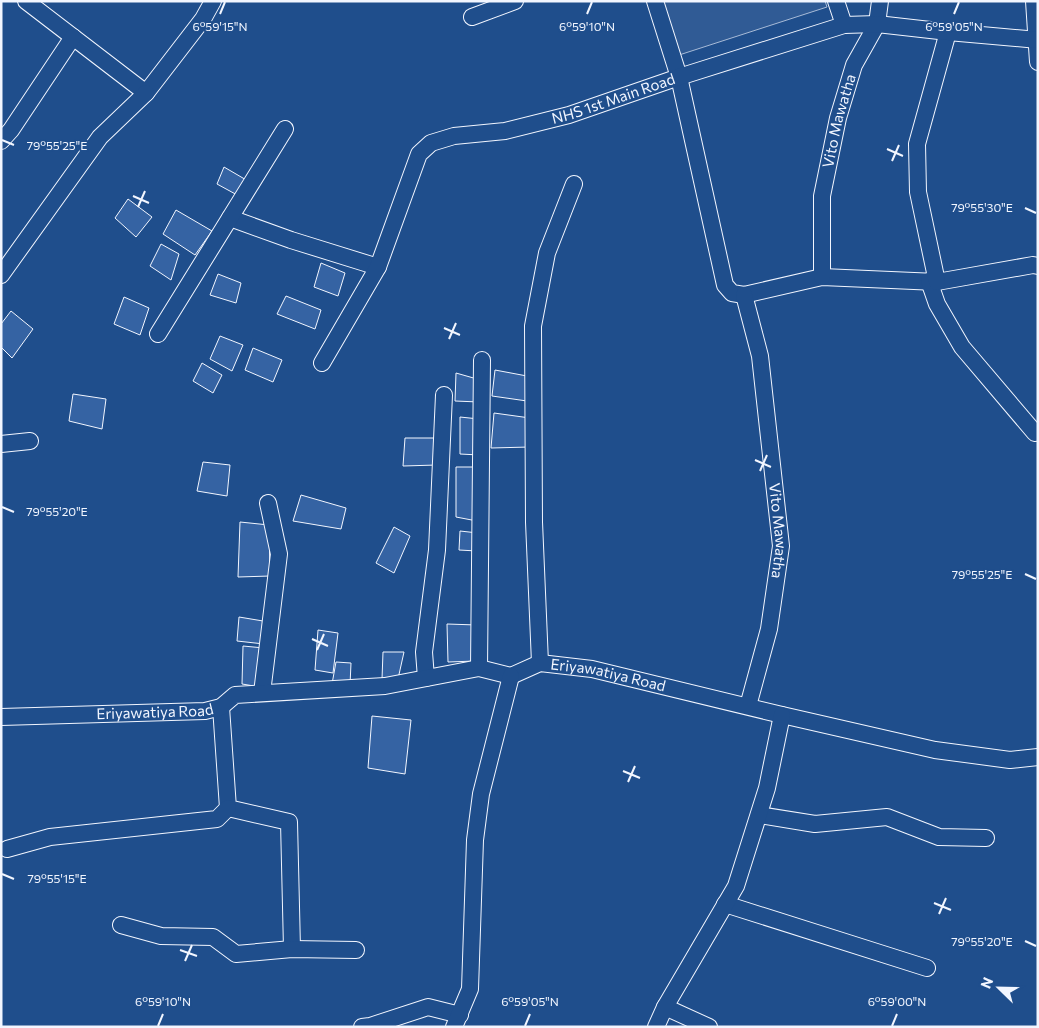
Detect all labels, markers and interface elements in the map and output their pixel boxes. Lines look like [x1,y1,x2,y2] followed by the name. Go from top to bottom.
[192,19,248,33] text: 6°59'15"N
[559,19,615,33] text: 6°59'10"N
[925,19,983,33] text: 6°59'05"N
[550,69,677,127] street label: NHS 1st Main Road
[818,72,859,169] street label: Vito Mawatha
[27,138,87,152] text: 79°55'25"E
[951,200,1013,214] text: 79°55'30"E
[766,482,791,580] street label: Vito Mawatha
[26,504,88,518] text: 79°55'20"E
[952,567,1012,581] text: 79°55'25"E
[550,654,668,695] street label: Eriyawatiya Road
[96,699,215,722] street label: Eriyawatiya Road
[27,871,87,885] text: 79°55'15"E
[951,934,1013,948] text: 79°55'20"E
[974,963,1024,1013] north arrow
[977,975,996,991] text: N
[135,994,191,1008] text: 6°59'10"N
[501,994,559,1008] text: 6°59'05"N
[868,994,926,1008] text: 6°59'00"N

